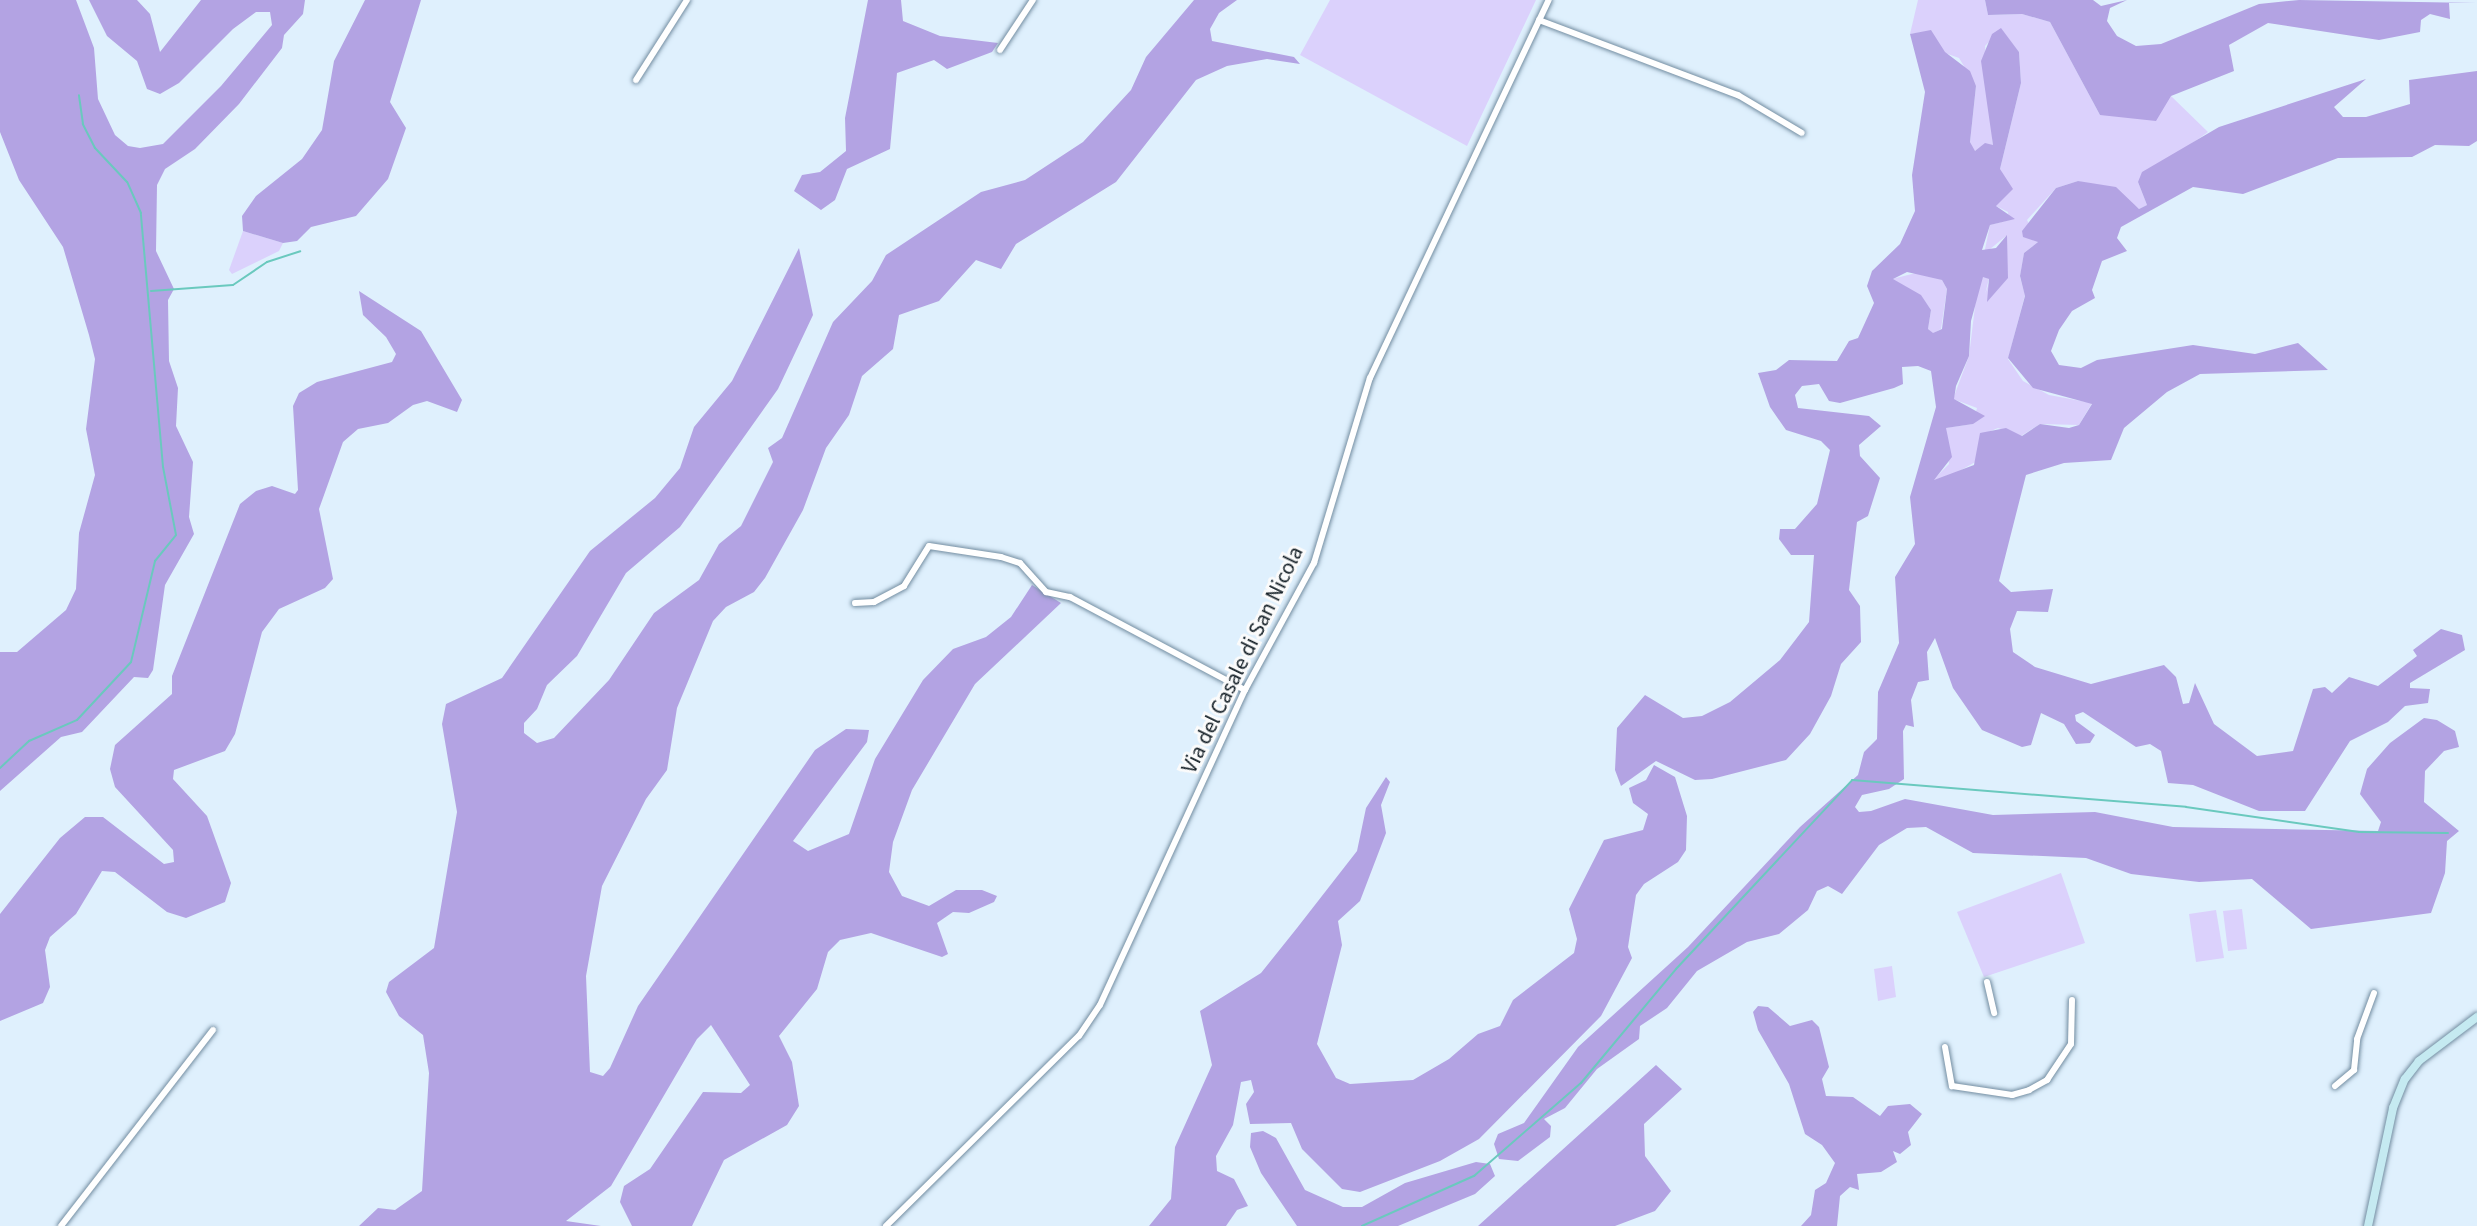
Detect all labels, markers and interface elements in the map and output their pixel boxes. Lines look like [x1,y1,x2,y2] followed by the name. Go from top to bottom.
[1176,542,1310,778] street label: Via del Casale di San Nicola

